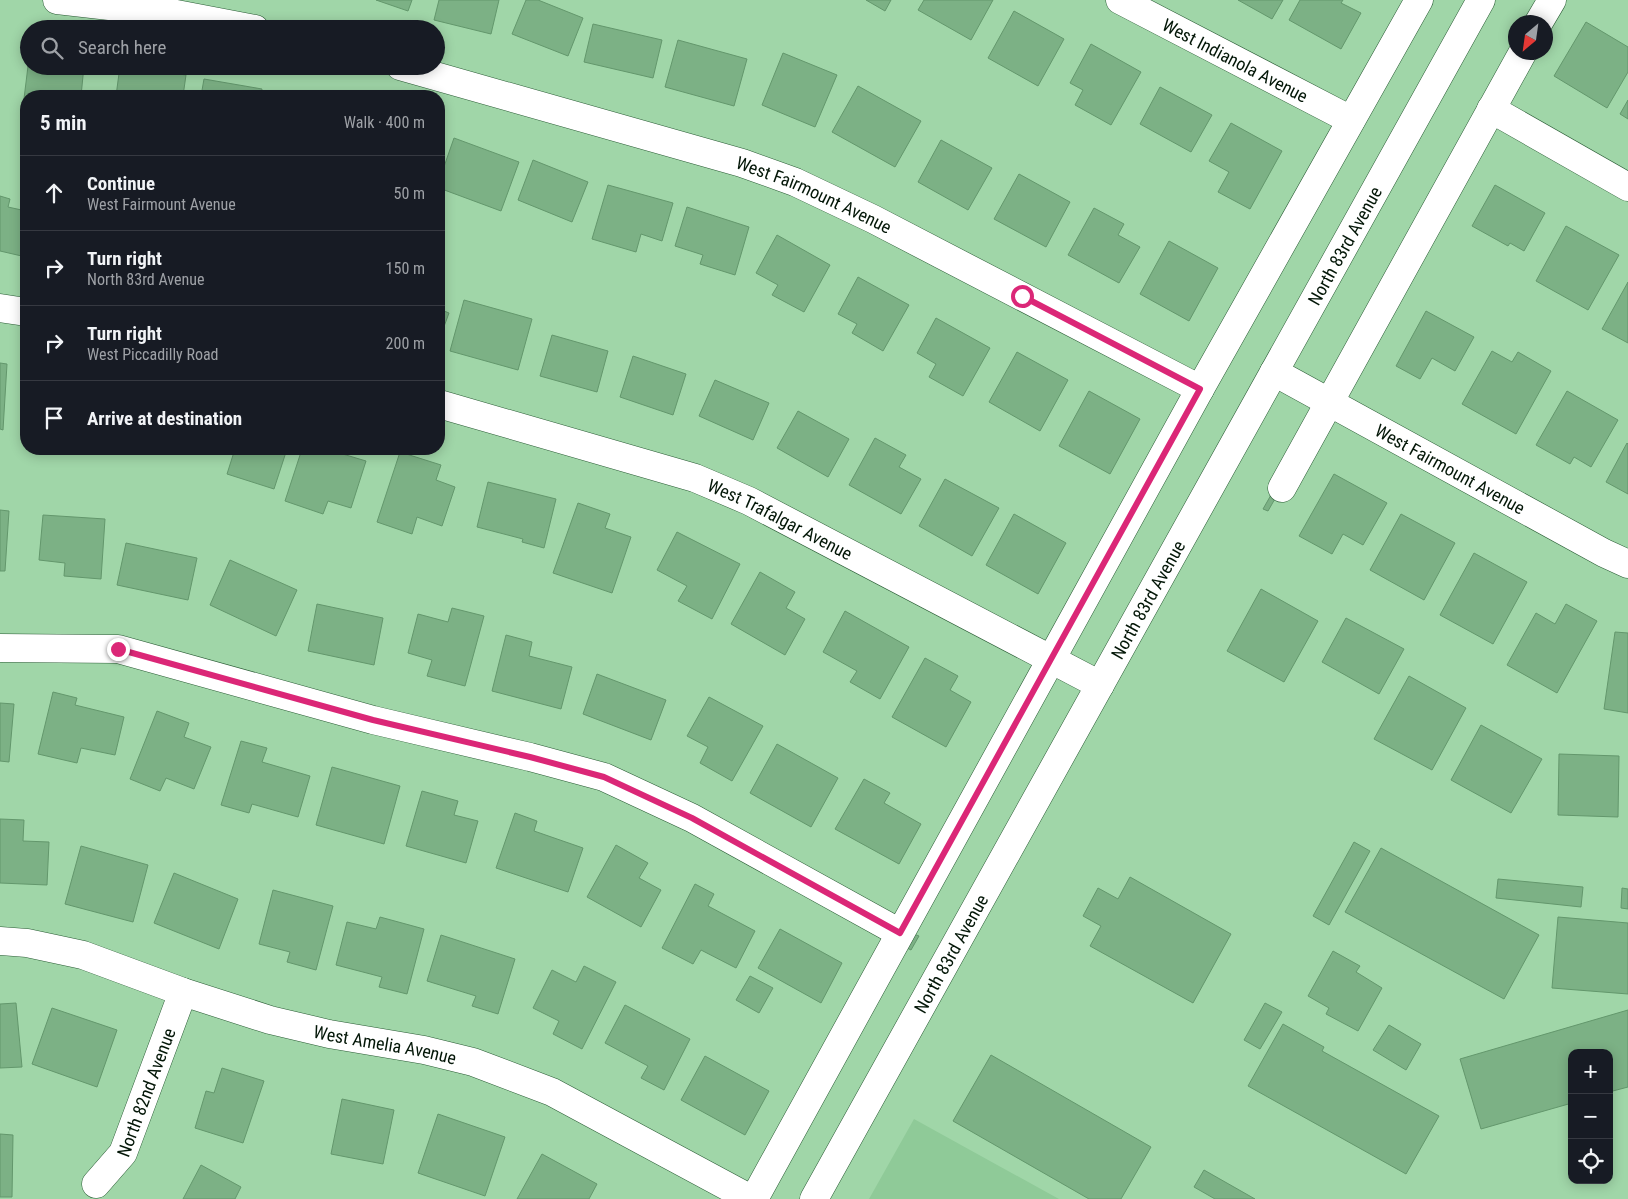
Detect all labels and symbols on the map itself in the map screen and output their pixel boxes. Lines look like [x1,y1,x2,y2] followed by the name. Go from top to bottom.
[1159,13,1312,106] street label: West Indianola Avenue
[1508,15,1553,60] north arrow
[734,151,895,237] street label: West Fairmount Avenue
[1303,183,1386,309] street label: North 83rd Avenue
[1011,285,1034,308] route start
[1372,419,1529,518] street label: West Fairmount Avenue
[705,474,856,564] street label: West Trafalgar Avenue
[1106,537,1189,662] street label: North 83rd Avenue
[107,638,130,661] route end
[909,891,992,1016] street label: North 83rd Avenue
[312,1020,459,1068] street label: West Amelia Avenue
[112,1025,179,1159] street label: North 82nd Avenue

